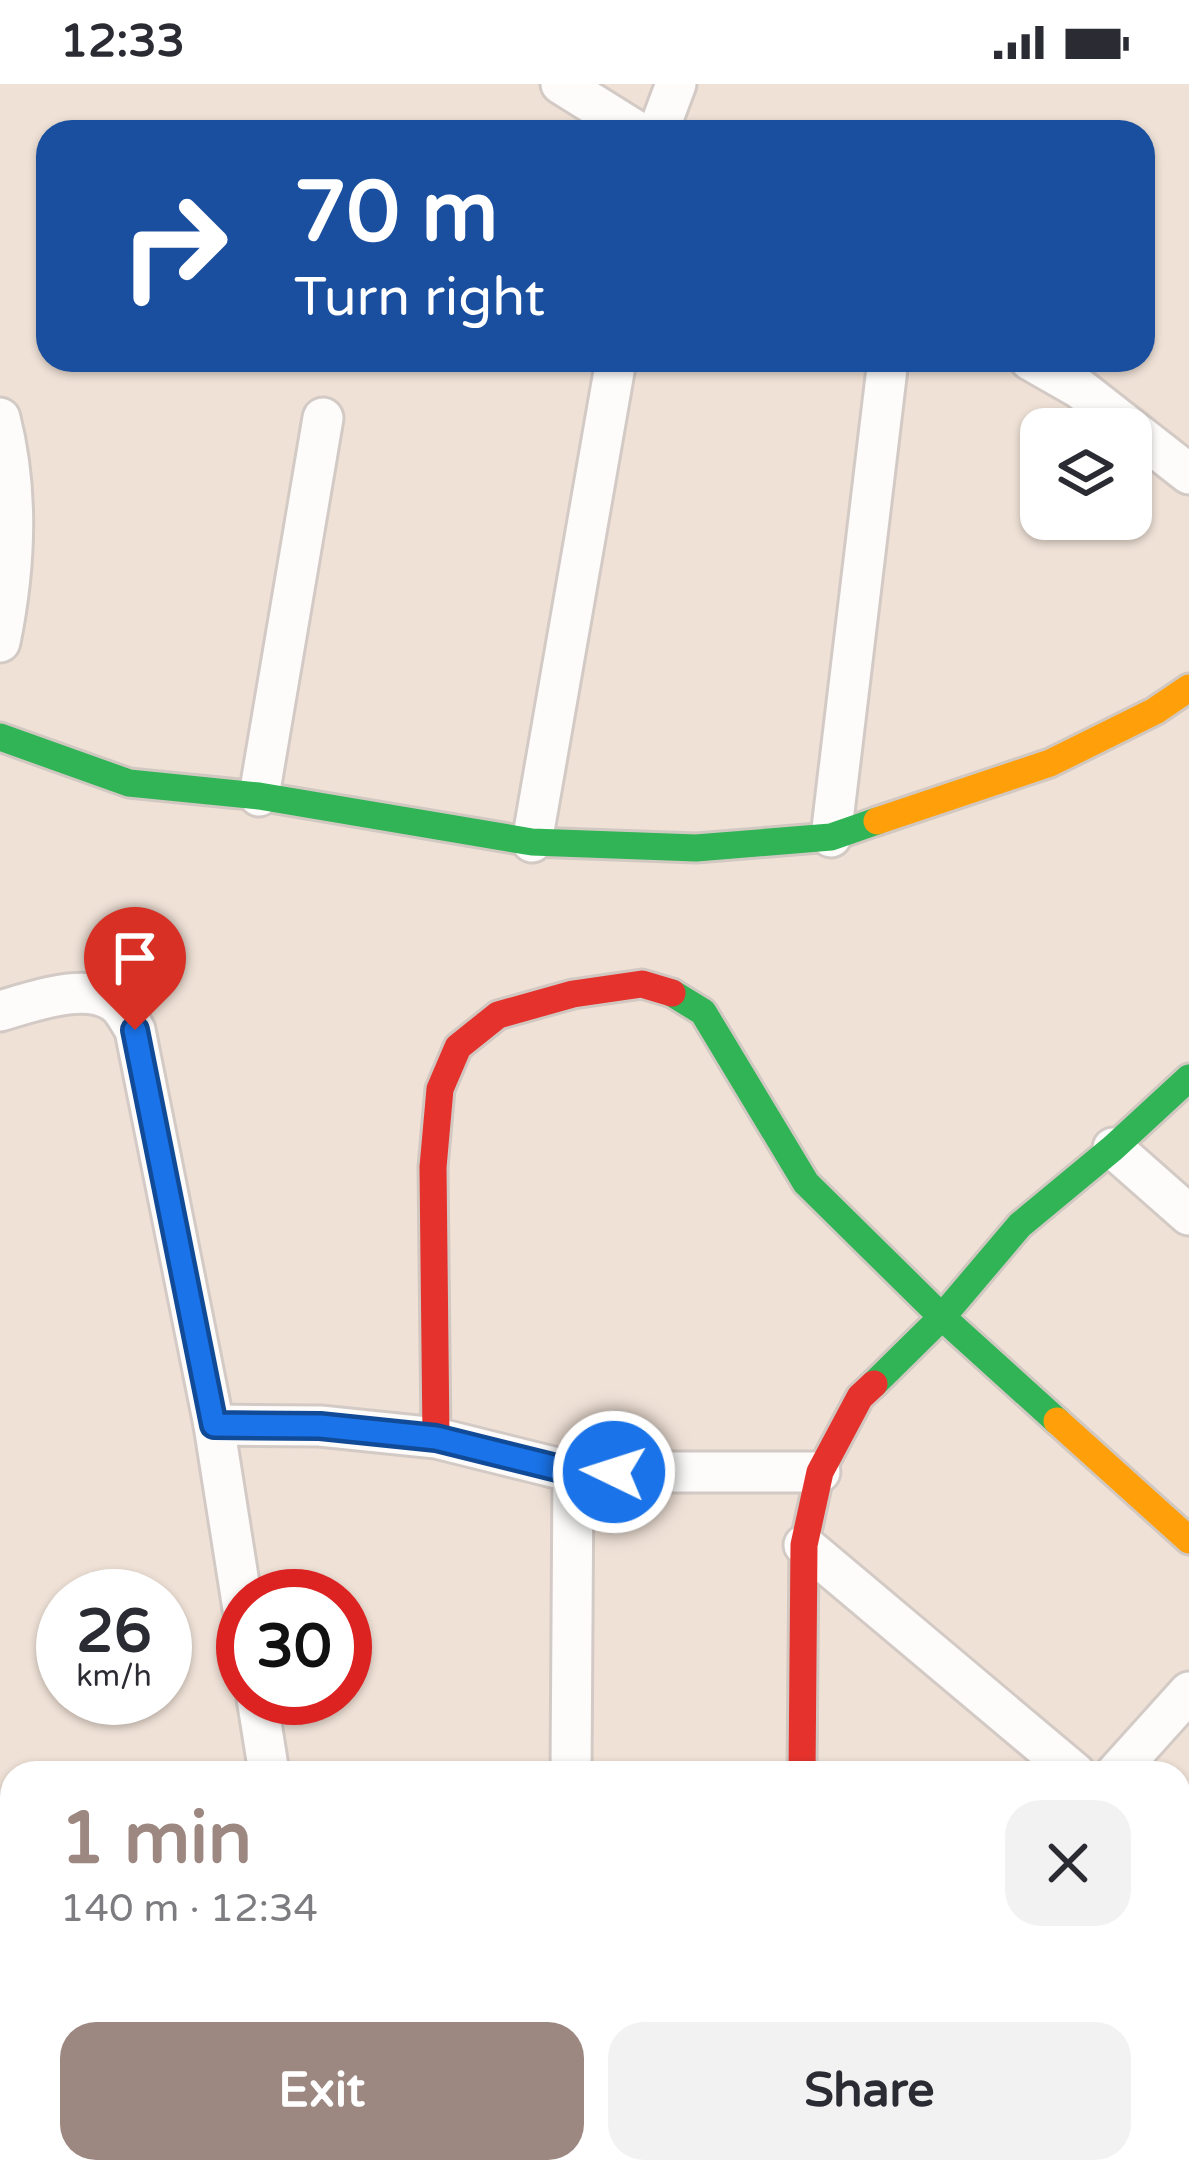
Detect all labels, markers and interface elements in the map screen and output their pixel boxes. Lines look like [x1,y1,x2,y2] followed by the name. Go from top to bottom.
[60,15,185,69] text: 12:33
[294,163,498,264] text: 70 m
[96,168,252,324] icon: right
[294,265,545,330] text: Turn right
[1020,408,1152,540] map controls
[1020,408,1152,540] button: layers
[84,907,186,1030] pin
[102,925,168,991] icon: arrive
[551,1409,677,1535] position arrow
[216,1569,372,1725] speed limit sign: 30
[76,1596,152,1668] text: 26
[76,1658,152,1695] text: km/h
[60,1796,252,1883] text: 1 min
[1005,1800,1131,1926] button: close
[60,1885,318,1932] text: 140 m · 12:34
[60,2022,584,2160] button: Exit
[608,2022,1131,2160] button: Share

